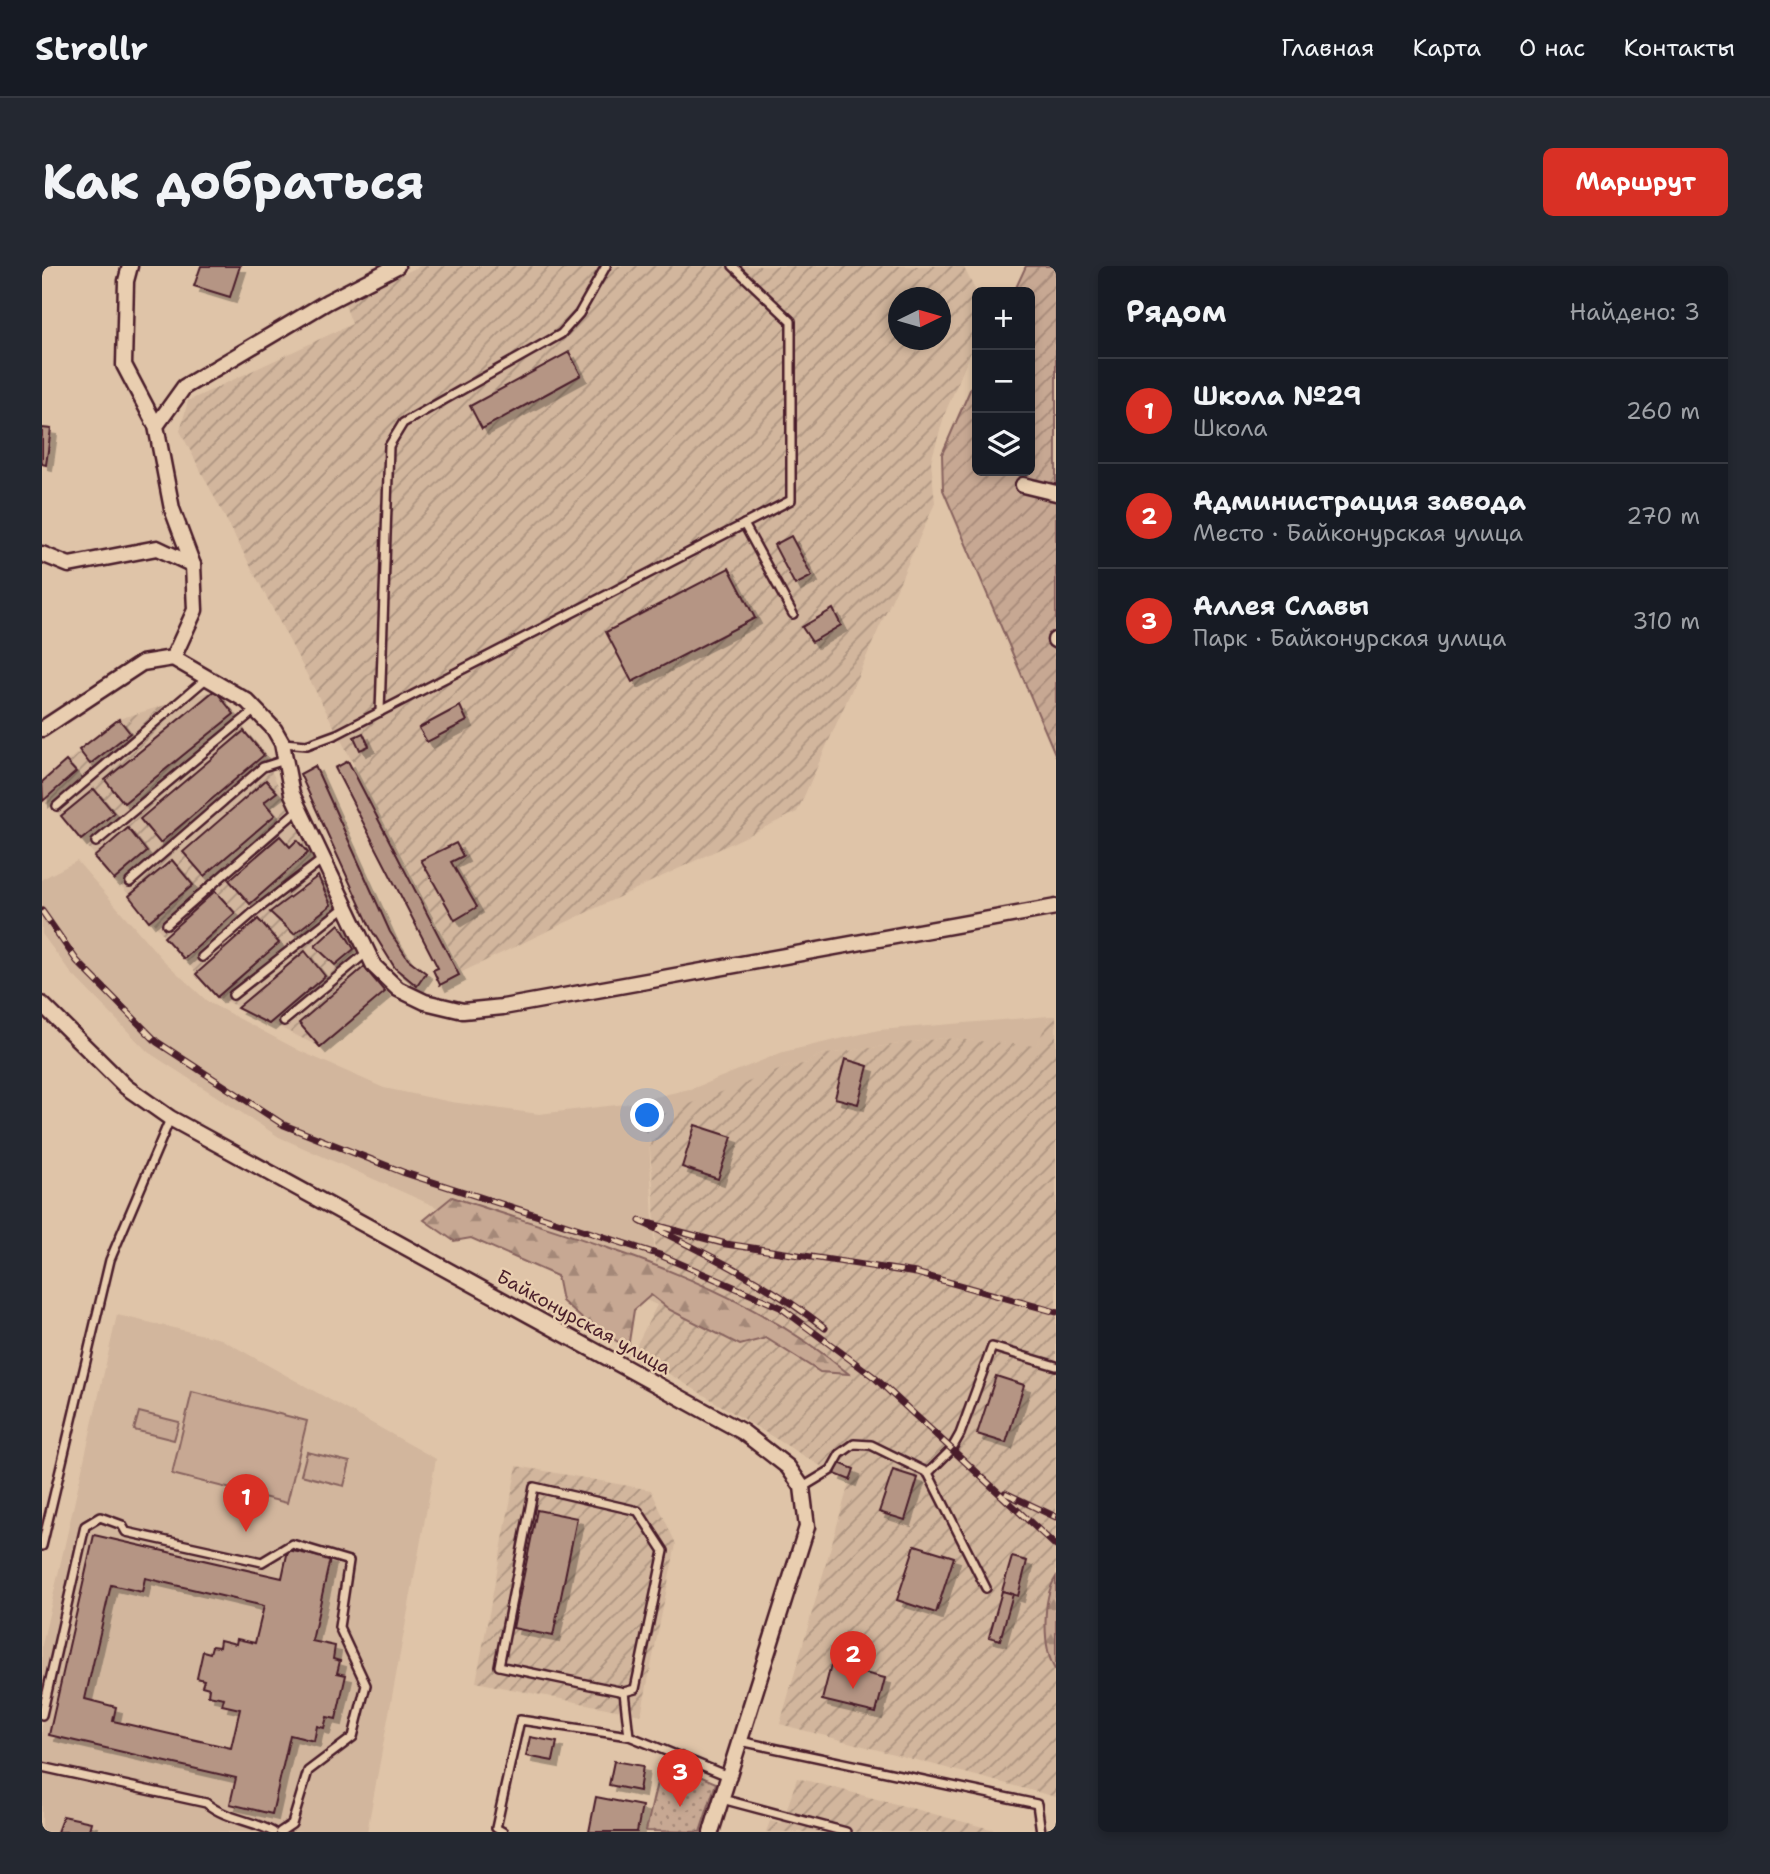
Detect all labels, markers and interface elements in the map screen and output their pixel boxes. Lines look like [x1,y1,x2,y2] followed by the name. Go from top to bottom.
[35,26,148,71] text: Strollr
[1281,32,1374,64] text: Главная
[1412,32,1481,64] text: Карта
[1519,32,1585,64] text: О нас
[1623,32,1735,64] text: Контакты
[1543,148,1728,216] button: Маршрут
[42,149,424,215] text: Как добраться
[888,287,951,350] north arrow
[972,287,1035,476] map controls
[972,287,1035,350] button: +
[1126,291,1226,332] text: Рядом
[1570,297,1700,327] text: Найдено: 3
[972,350,1035,413] button: −
[1193,378,1361,413] text: Школа №29
[1144,396,1154,426] text: 1
[1626,396,1700,426] text: 260 m
[972,413,1035,476] button: layers
[1193,413,1268,443] text: Школа
[1193,483,1526,518] text: Администрация завода
[1141,501,1157,531] text: 2
[1626,501,1700,531] text: 270 m
[1193,518,1523,548] text: Место · Байконурская улица
[1193,588,1369,623] text: Аллея Славы
[1141,606,1157,636] text: 3
[1632,606,1700,636] text: 310 m
[1193,623,1506,653] text: Парк · Байконурская улица
[630,1098,664,1132] your location
[492,1264,676,1380] street label: Байконурская улица
[223,1474,269,1532] pin: 1
[830,1631,876,1689] pin: 2
[657,1749,703,1807] pin: 3

